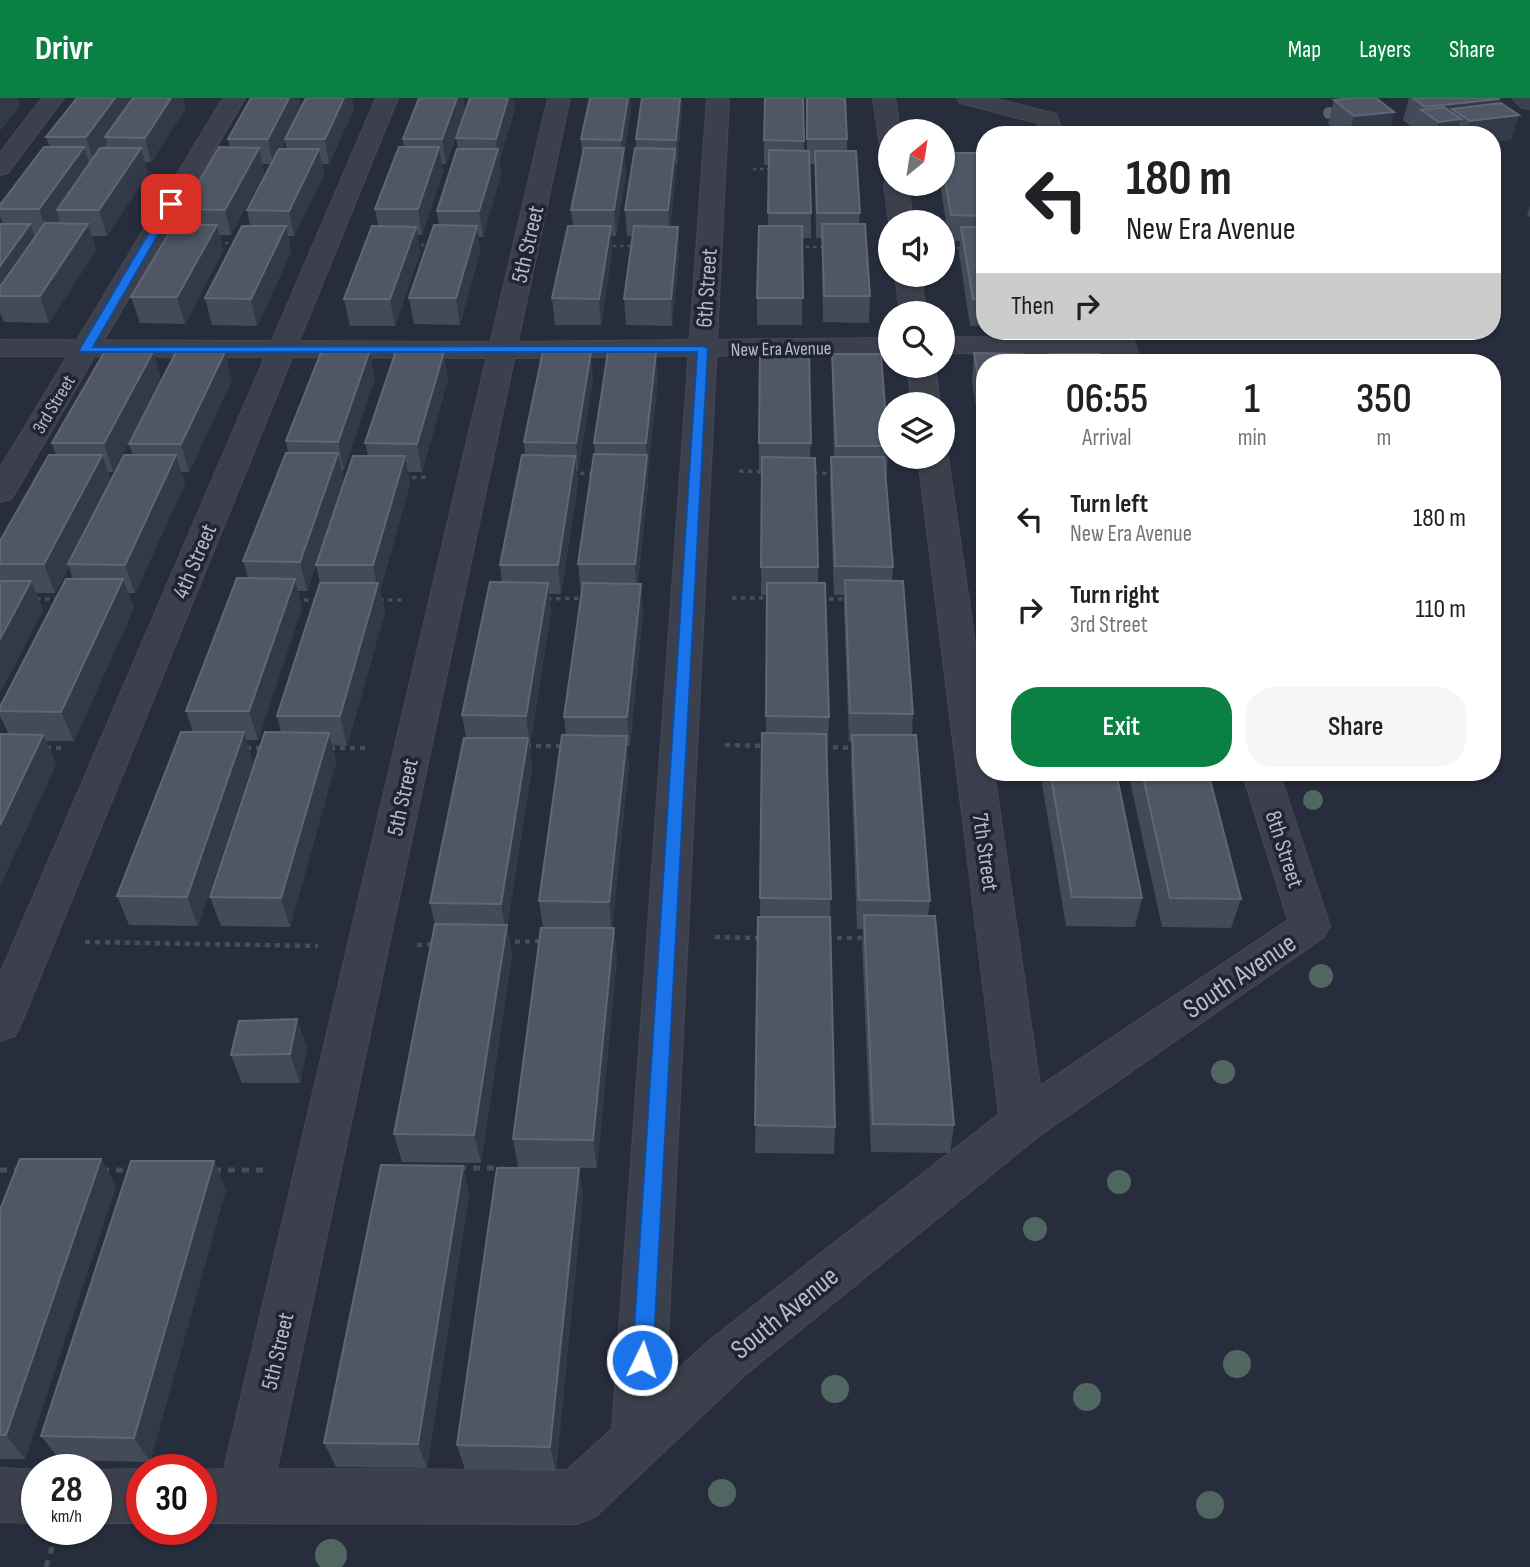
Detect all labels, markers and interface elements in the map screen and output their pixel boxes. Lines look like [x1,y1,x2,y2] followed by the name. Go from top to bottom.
[35,29,93,69] text: Drivr
[1288,35,1321,64] text: Map
[1359,35,1411,64] text: Layers
[1449,35,1495,64] text: Share
[878,119,956,196] north arrow
[878,119,955,469] map controls
[1126,150,1232,209] text: 180 m
[1011,154,1102,245] icon: left
[141,174,201,234] pin
[152,185,190,223] icon: arrive
[506,203,550,286] street label: 5th Street
[878,210,955,287] button: sound
[1126,210,1296,249] text: New Era Avenue
[690,248,724,329] street label: 6th Street
[1068,287,1106,325] icon: right
[1011,291,1054,322] text: Then
[878,301,955,378] button: search
[730,337,832,362] street label: New Era Avenue
[28,371,81,438] street label: 3rd Street
[1065,374,1148,425] text: 06:55
[1244,374,1260,425] text: 1
[1356,374,1412,425] text: 350
[878,392,955,469] button: layers
[1082,424,1132,452] text: Arrival
[1238,424,1267,452] text: min
[1376,424,1391,452] text: m
[1070,489,1148,520] text: Turn left
[1011,500,1049,538] icon: left
[1413,503,1466,534] text: 180 m
[167,520,223,603] street label: 4th Street
[1070,520,1192,548] text: New Era Avenue
[1070,580,1159,611] text: Turn right
[1011,591,1049,629] icon: right
[1415,594,1466,625] text: 110 m
[1070,611,1148,639] text: 3rd Street
[1011,687,1232,767] button: Exit
[1246,687,1466,767] button: Share
[381,756,425,838] street label: 5th Street
[1259,807,1310,891] street label: 8th Street
[966,811,1004,893] street label: 7th Street
[1177,927,1302,1026] street label: South Avenue
[725,1260,845,1367] street label: South Avenue
[256,1310,300,1393] street label: 5th Street
[605,1323,679,1397] position arrow
[126,1454,217,1545] speed limit sign: 30
[51,1469,82,1512] text: 28
[51,1506,82,1527] text: km/h

